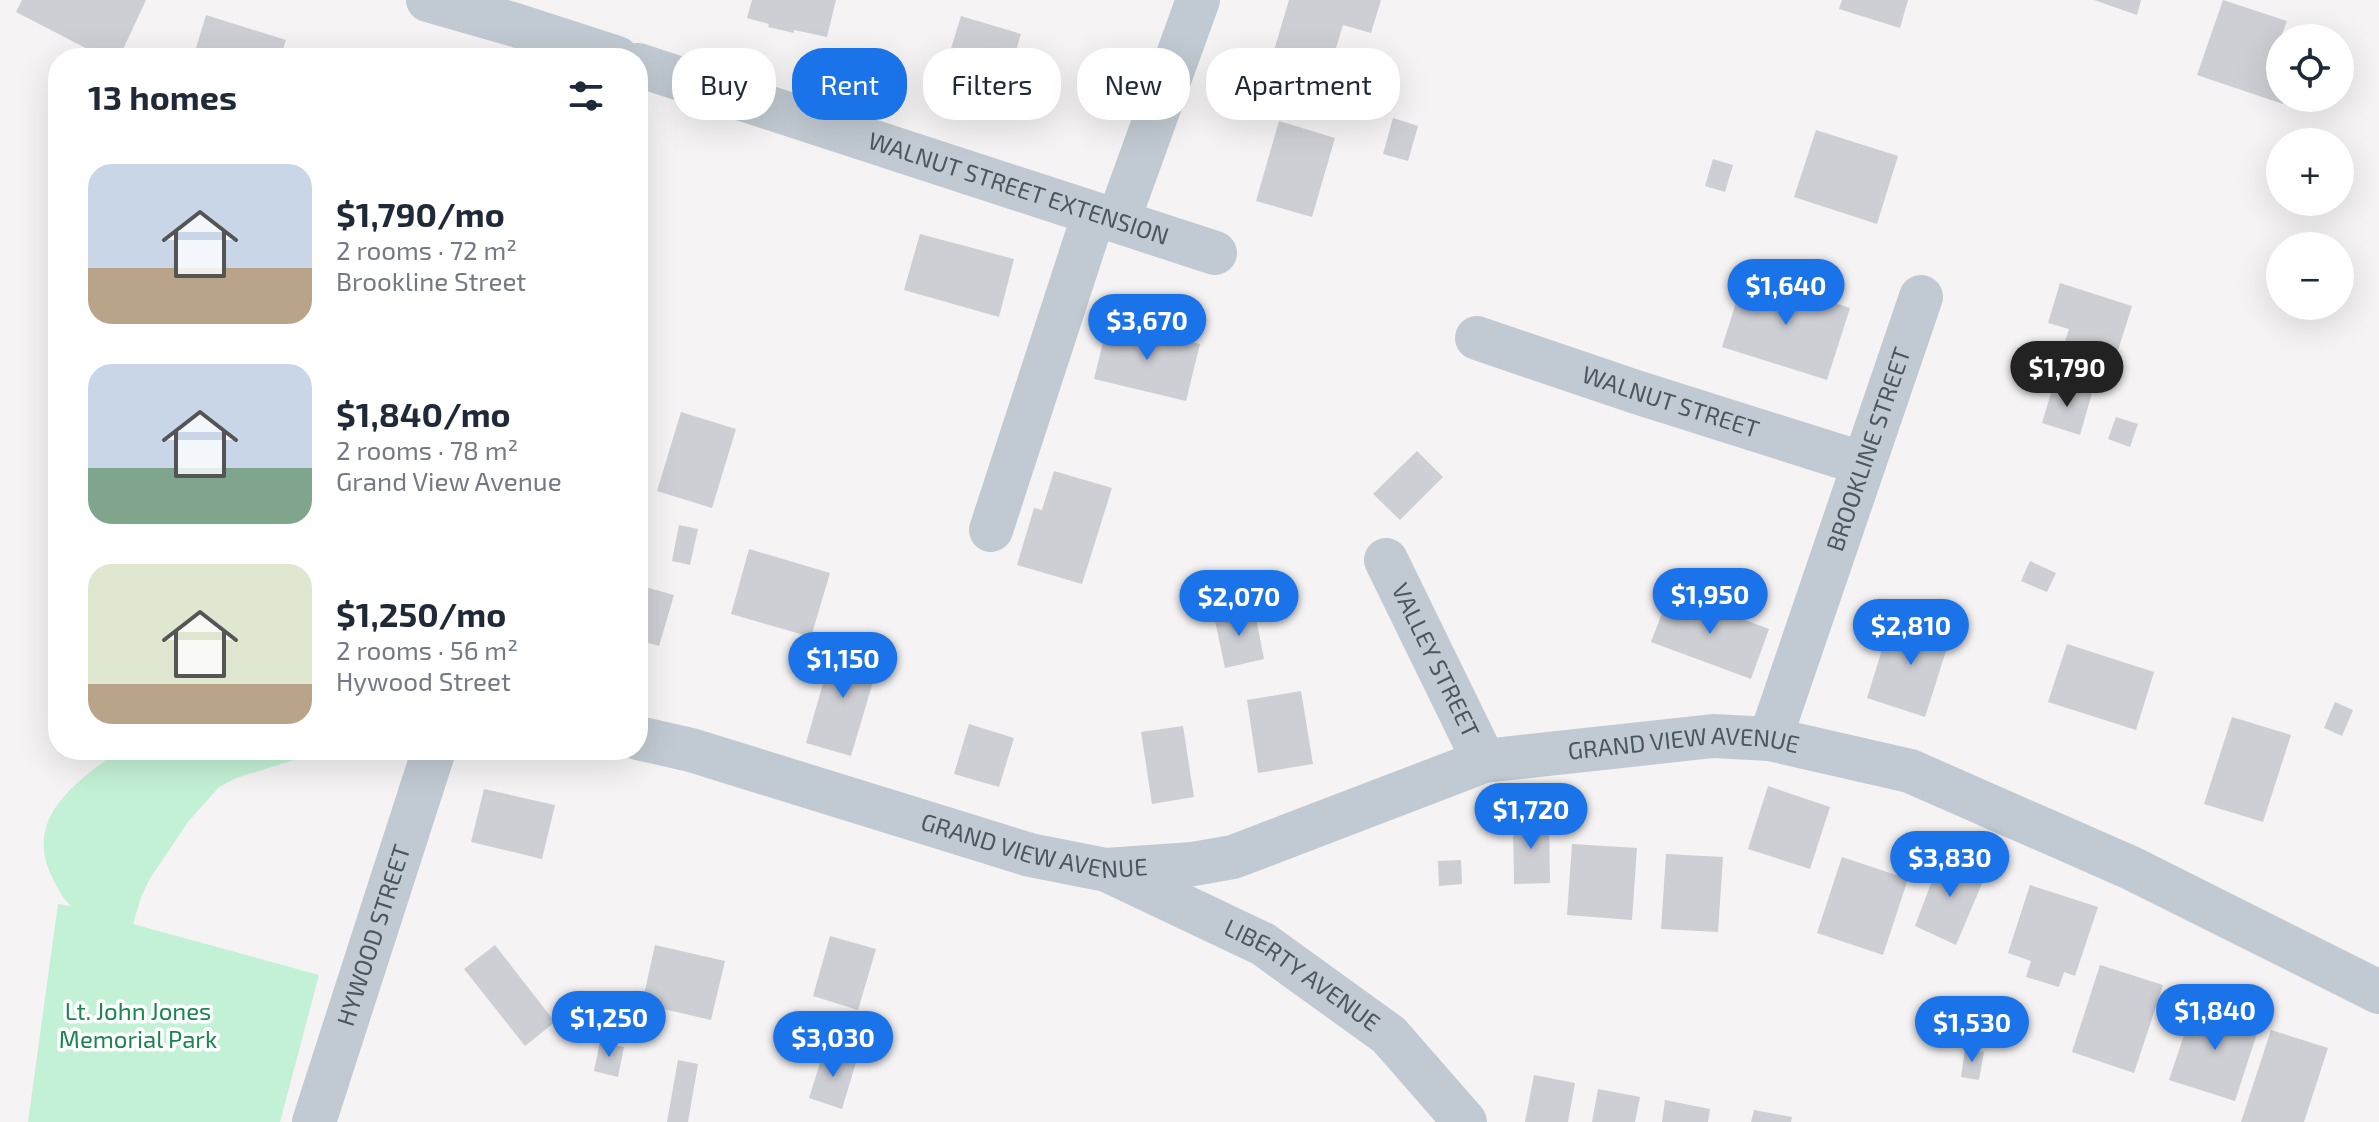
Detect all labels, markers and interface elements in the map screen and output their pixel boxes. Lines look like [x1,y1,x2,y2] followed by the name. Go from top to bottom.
[2266,24,2354,320] map controls
[2266,24,2354,112] button: locate
[672,48,776,120] chip: Buy
[792,48,907,120] chip: Rent
[923,48,1061,120] chip: Filters
[1077,48,1190,120] chip: New
[1206,48,1400,120] chip: Apartment
[564,74,608,118] icon: filters
[88,76,237,117] text: 13 homes
[865,125,1173,250] street label: WALNUT STREET EXTENSION
[2266,128,2354,216] button: +
[336,193,505,234] text: $1,790/mo
[152,196,248,292] icon: home
[2266,232,2354,320] button: −
[336,234,517,265] text: 2 rooms · 72 m²
[1721,259,1851,327] pin: $1,640
[336,265,526,296] text: Brookline Street
[1746,269,1826,300] text: $1,640
[1082,294,1212,362] pin: $3,670
[1106,304,1188,335] text: $3,670
[2002,341,2132,409] pin: $1,790
[1819,343,1916,555] street label: BROOKLINE STREET
[2028,351,2106,382] text: $1,790
[1579,359,1763,443] street label: WALNUT STREET
[336,393,511,434] text: $1,840/mo
[152,396,248,492] icon: home
[336,434,518,465] text: 2 rooms · 78 m²
[336,465,562,496] text: Grand View Avenue
[1645,568,1775,636] pin: $1,950
[1174,570,1304,638] pin: $2,070
[1387,578,1486,742] street label: VALLEY STREET
[1671,578,1749,609] text: $1,950
[1197,580,1281,611] text: $2,070
[336,593,506,634] text: $1,250/mo
[152,596,248,692] icon: home
[1846,599,1976,667] pin: $2,810
[1871,609,1951,640] text: $2,810
[778,632,908,700] pin: $1,150
[336,634,518,665] text: 2 rooms · 56 m²
[806,642,880,673] text: $1,150
[336,665,511,696] text: Hywood Street
[1566,720,1802,765] street label: GRAND VIEW AVENUE
[1466,783,1596,851] pin: $1,720
[1493,793,1570,824] text: $1,720
[918,806,1148,883] street label: GRAND VIEW AVENUE
[1885,831,2015,899] pin: $3,830
[330,841,416,1029] street label: HYWOOD STREET
[1908,841,1992,872] text: $3,830
[1220,912,1386,1037] street label: LIBERTY AVENUE
[2150,984,2280,1052] pin: $1,840
[544,991,674,1059] pin: $1,250
[2174,994,2256,1025] text: $1,840
[59,996,217,1053] park label: Lt. John Jones Memorial Park
[1907,996,2037,1064] pin: $1,530
[570,1001,648,1032] text: $1,250
[1933,1006,2011,1037] text: $1,530
[768,1011,898,1079] pin: $3,030
[791,1021,875,1052] text: $3,030

